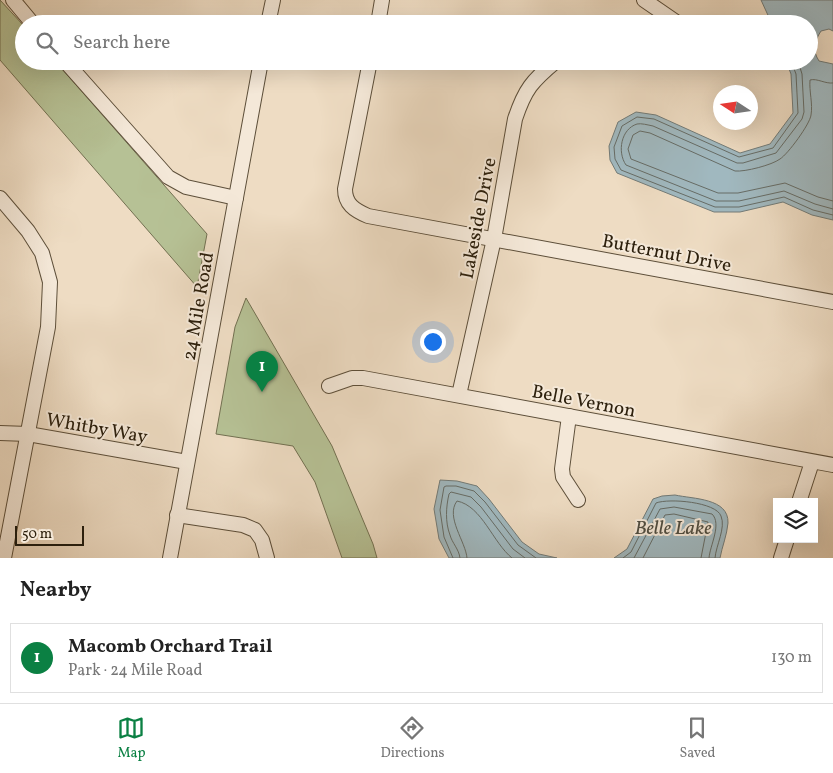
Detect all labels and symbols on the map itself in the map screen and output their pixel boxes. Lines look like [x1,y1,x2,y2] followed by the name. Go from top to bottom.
[713,85,758,130] north arrow
[454,156,503,281] street label: Lakeside Drive
[600,229,734,279] street label: Butternut Drive
[177,250,221,363] street label: 24 Mile Road
[420,329,446,355] your location
[246,351,278,392] pin: 1
[529,379,638,425] street label: Belle Vernon
[44,407,149,451] street label: Whitby Way
[634,515,712,543] water label: Belle Lake
[15,523,84,546] scale bar

